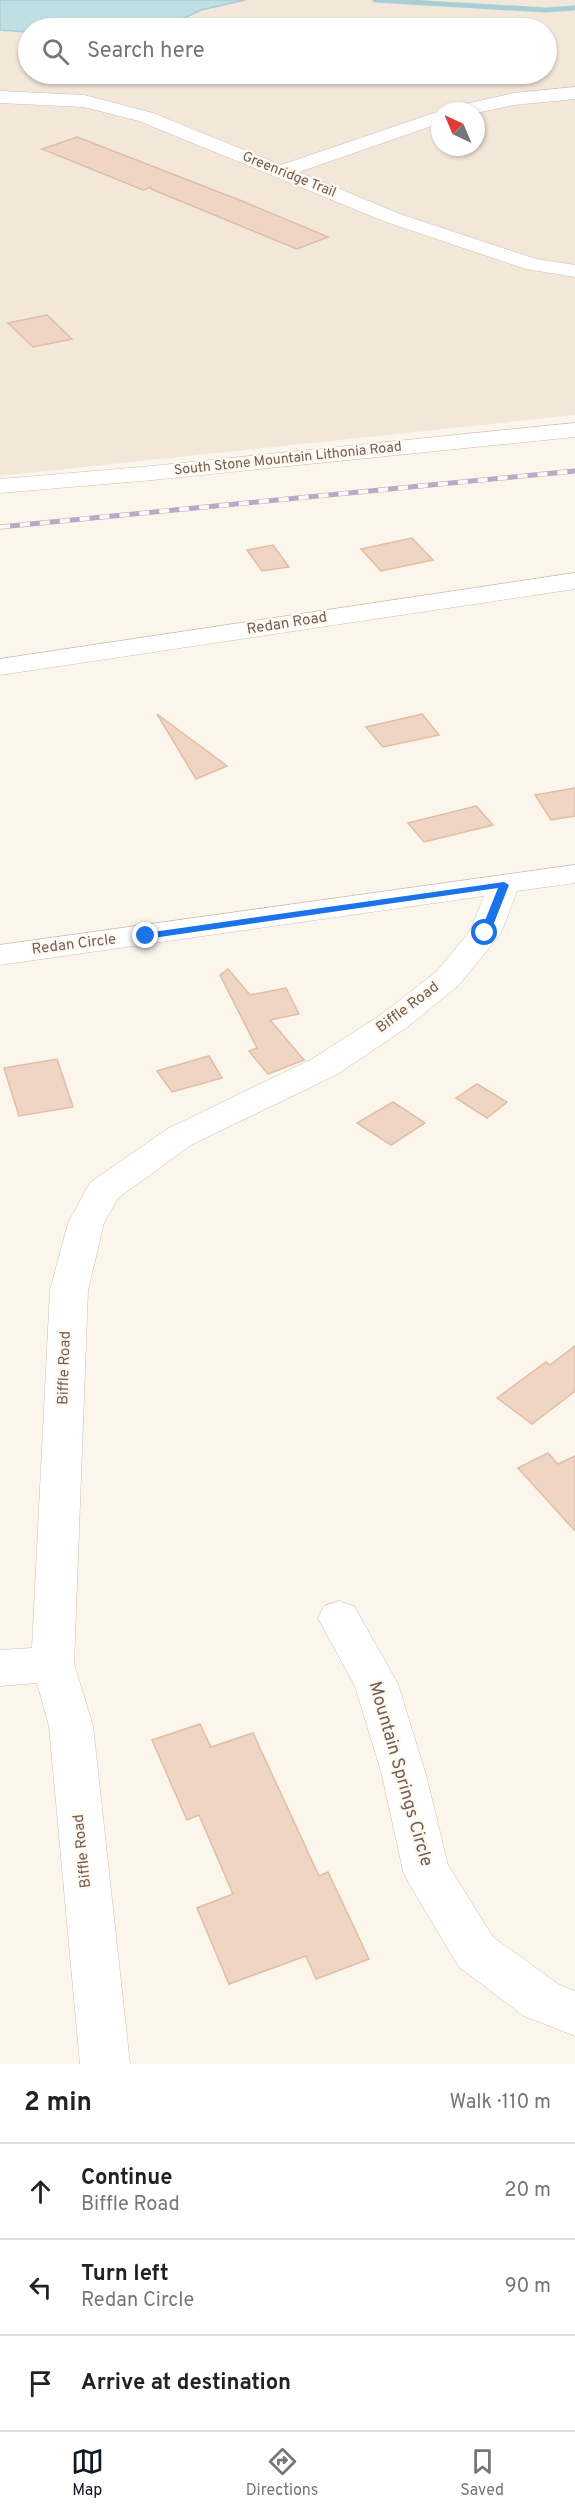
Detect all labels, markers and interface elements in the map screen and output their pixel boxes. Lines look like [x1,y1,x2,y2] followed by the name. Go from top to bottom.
[18,18,557,84] search box
[39,35,72,68] icon: search
[87,38,205,65] text: Search here
[431,102,485,156] north arrow
[240,148,338,202] street label: Greenridge Trail
[173,439,403,479] street label: South Stone Mountain Lithonia Road
[245,608,329,640] street label: Redan Road
[471,919,497,945] route start
[132,922,158,948] route end
[31,930,117,960] street label: Redan Circle
[373,978,443,1038] street label: Biffle Road
[54,1331,76,1405] street label: Biffle Road
[363,1679,437,1869] street label: Mountain Springs Circle
[70,1813,96,1889] street label: Biffle Road
[24,2087,92,2120] text: 2 min
[450,2090,551,2116] text: Walk · 110 m
[81,2165,172,2192] text: Continue
[24,2175,57,2208] icon: ahead
[504,2178,551,2204] text: 20 m
[81,2192,180,2218] text: Biffle Road
[81,2261,169,2288] text: Turn left
[24,2271,57,2304] icon: left
[505,2274,551,2300] text: 90 m
[81,2288,194,2314] text: Redan Circle
[24,2367,57,2400] icon: arrive
[81,2370,291,2397] text: Arrive at destination
[71,2445,104,2501] tab: Map
[246,2445,318,2501] tab: Directions
[460,2445,504,2501] tab: Saved

